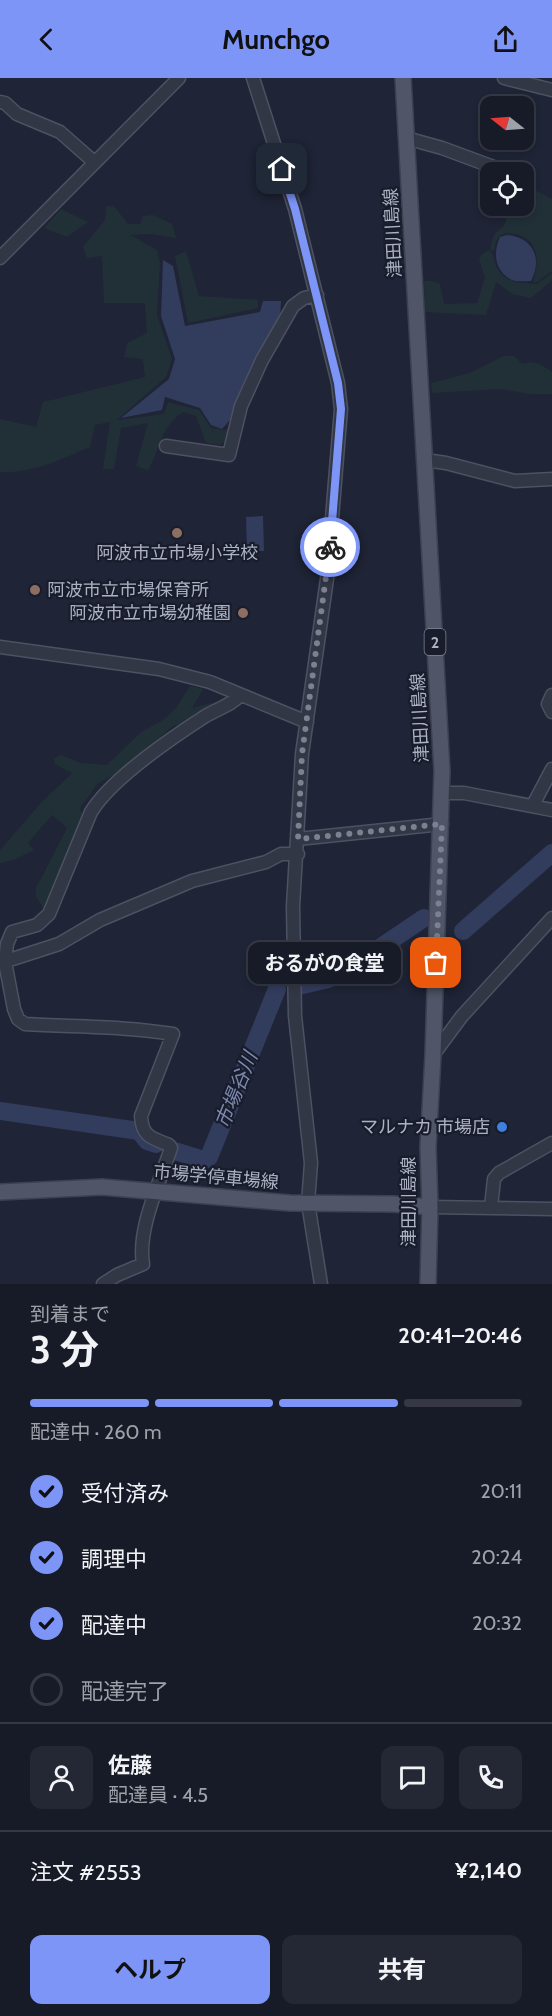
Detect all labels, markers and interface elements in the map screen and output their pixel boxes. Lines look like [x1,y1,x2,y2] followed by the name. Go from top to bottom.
[30,23,63,56] icon: back
[222,23,330,56] text: Munchgo
[489,23,522,56] icon: share
[480,96,534,150] north arrow
[480,96,534,216] map controls
[256,143,307,194] pin
[265,152,298,185] icon: home
[480,162,534,216] button: locate
[380,187,406,279] street label: 津田川島線
[300,517,360,577] courier
[170,526,184,540] marker: 阿波市立市場小学校
[314,531,347,564] icon: bike
[96,542,258,564] place label: 阿波市立市場小学校
[47,579,209,601] place label: 阿波市立市場保育所
[28,583,42,597] marker: 阿波市立市場保育所
[69,602,231,624] place label: 阿波市立市場幼稚園
[236,606,250,620] marker: 阿波市立市場幼稚園
[424,629,446,655] road number: 2
[407,672,433,764] street label: 津田川島線
[410,937,461,988] pin
[247,942,400,984] callout: おるがの食堂
[419,946,452,979] icon: bag
[265,951,385,975] text: おるがの食堂
[210,1047,263,1132] water label: 市場谷川
[360,1116,490,1138] place label: マルナカ 市場店
[495,1120,509,1134] marker: マルナカ 市場店
[398,1157,420,1247] street label: 津田川島線
[152,1161,280,1193] street label: 市場学停車場線
[30,1302,110,1326] text: 到着まで
[398,1322,522,1349] text: 20:41–20:46
[30,1325,99,1373] text: 3 分
[30,1420,162,1444] text: 配達中 · 260 m
[30,1475,63,1508] icon: check
[480,1479,522,1503] text: 20:11
[81,1480,169,1507] text: 受付済み
[30,1541,63,1574] icon: check
[471,1545,522,1569] text: 20:24
[81,1546,147,1573] text: 調理中
[30,1607,63,1640] icon: check
[472,1611,522,1635] text: 20:32
[81,1612,147,1639] text: 配達中
[81,1678,169,1705] text: 配達完了
[30,1746,93,1809] button: person
[381,1746,444,1809] button: chat
[459,1746,522,1809] button: phone
[108,1752,152,1779] text: 佐藤
[108,1783,208,1807] text: 配達員 · 4.5
[455,1857,522,1884] text: ¥2,140
[30,1859,142,1886] text: 注文 #2553
[30,1935,270,2004] button: ヘルプ
[282,1935,522,2004] button: 共有

